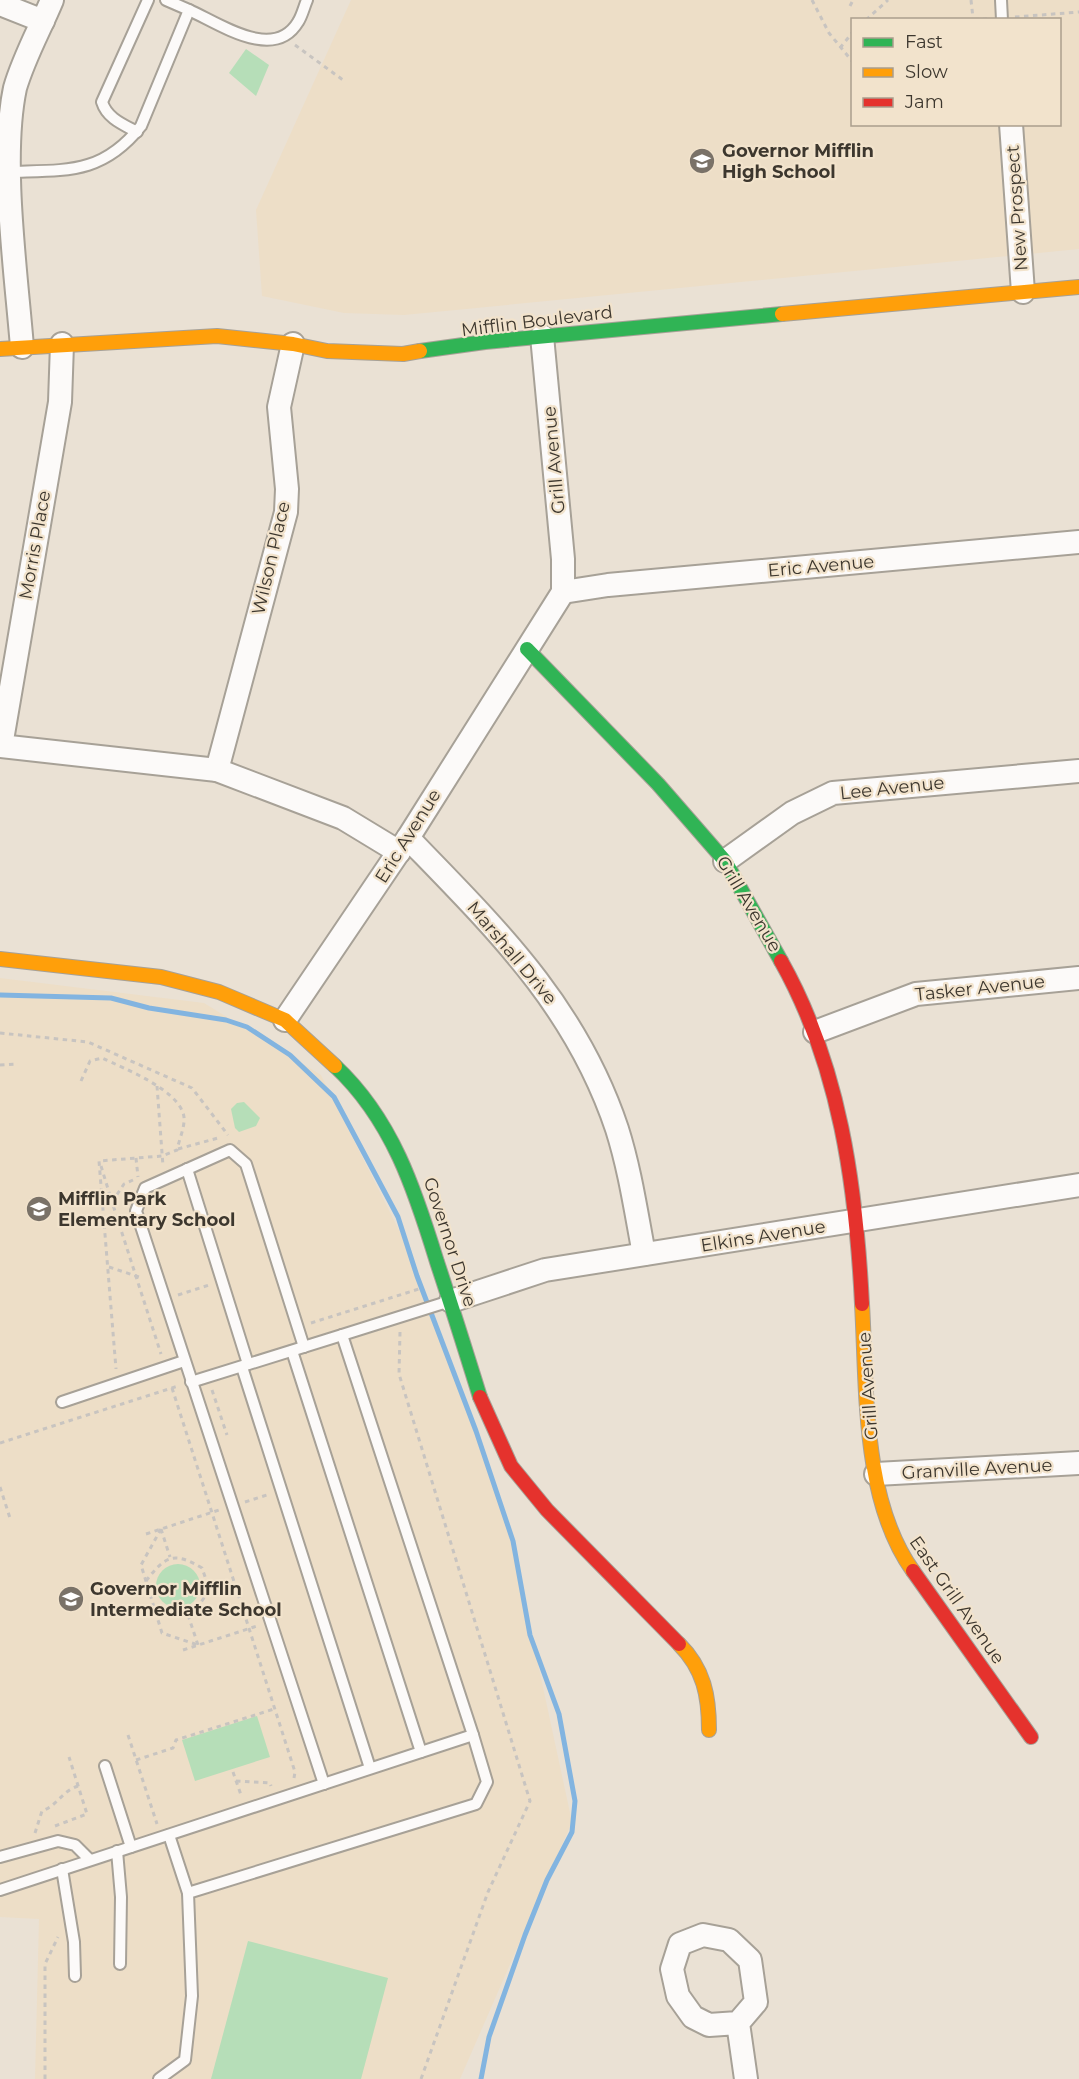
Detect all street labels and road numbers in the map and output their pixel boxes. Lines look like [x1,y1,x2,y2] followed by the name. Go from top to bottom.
[1002,144,1032,272] street label: New Prospect
[460,301,614,341] street label: Mifflin Boulevard
[538,405,570,515] street label: Grill Avenue
[15,489,55,601] street label: Morris Place
[247,499,295,617] street label: Wilson Place
[767,550,875,582] street label: Eric Avenue
[839,772,945,804] street label: Lee Avenue
[370,785,446,887] street label: Eric Avenue
[712,852,786,956] street label: Grill Avenue
[462,897,562,1009] street label: Marshall Drive
[914,970,1046,1006] street label: Tasker Avenue
[419,1174,481,1310] street label: Governor Drive
[699,1215,827,1257] street label: Elkins Avenue
[853,1331,883,1441] street label: Grill Avenue
[901,1454,1053,1484] street label: Granville Avenue
[905,1532,1010,1668] street label: East Grill Avenue

